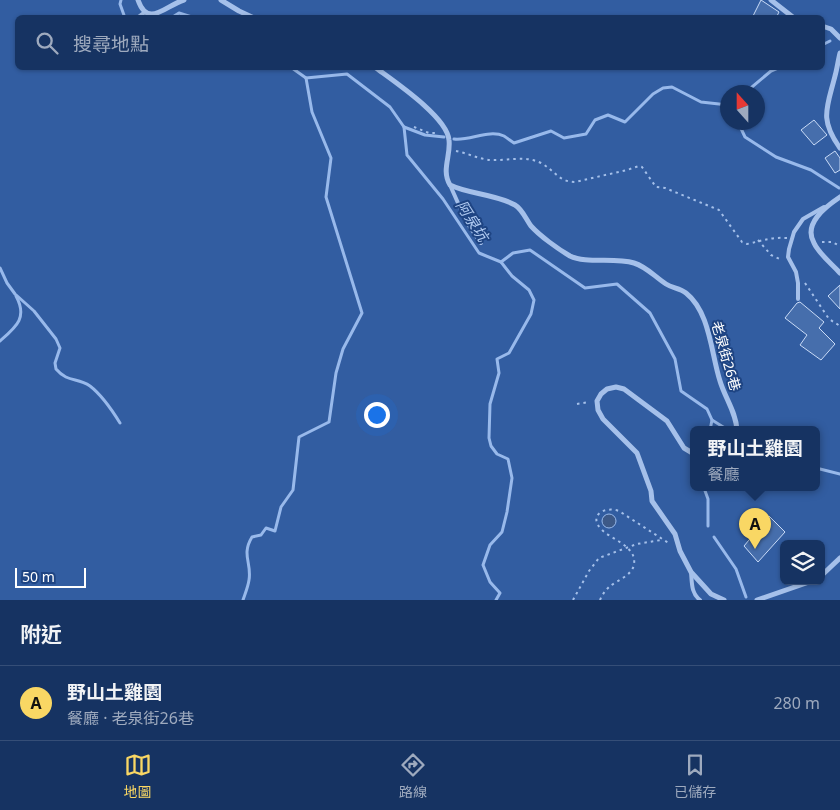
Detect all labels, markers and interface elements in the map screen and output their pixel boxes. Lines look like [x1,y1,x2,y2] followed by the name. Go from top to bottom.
[15,15,825,70] search box
[33,29,61,57] icon: search
[73,31,149,57] text: 搜尋地點
[720,85,765,130] north arrow
[452,196,495,246] water label: 阿泉坑
[707,319,746,393] street label: 老泉街26巷
[364,402,390,428] your location
[690,426,820,491] popup
[707,435,803,461] text: 野山土雞園
[707,463,740,485] text: 餐廳
[739,508,771,549] pin: A
[780,540,825,585] map controls
[780,540,825,585] button: layers
[15,565,86,588] scale bar
[22,567,55,586] text: 50 m
[20,620,62,648] text: 附近
[67,679,162,705] text: 野山土雞園
[30,692,42,714] text: A
[773,692,820,714] text: 280 m
[67,707,194,729] text: 餐廳 · 老泉街26巷
[124,751,152,801] tab: 地圖
[399,751,427,801] tab: 路線
[674,751,716,801] tab: 已儲存

